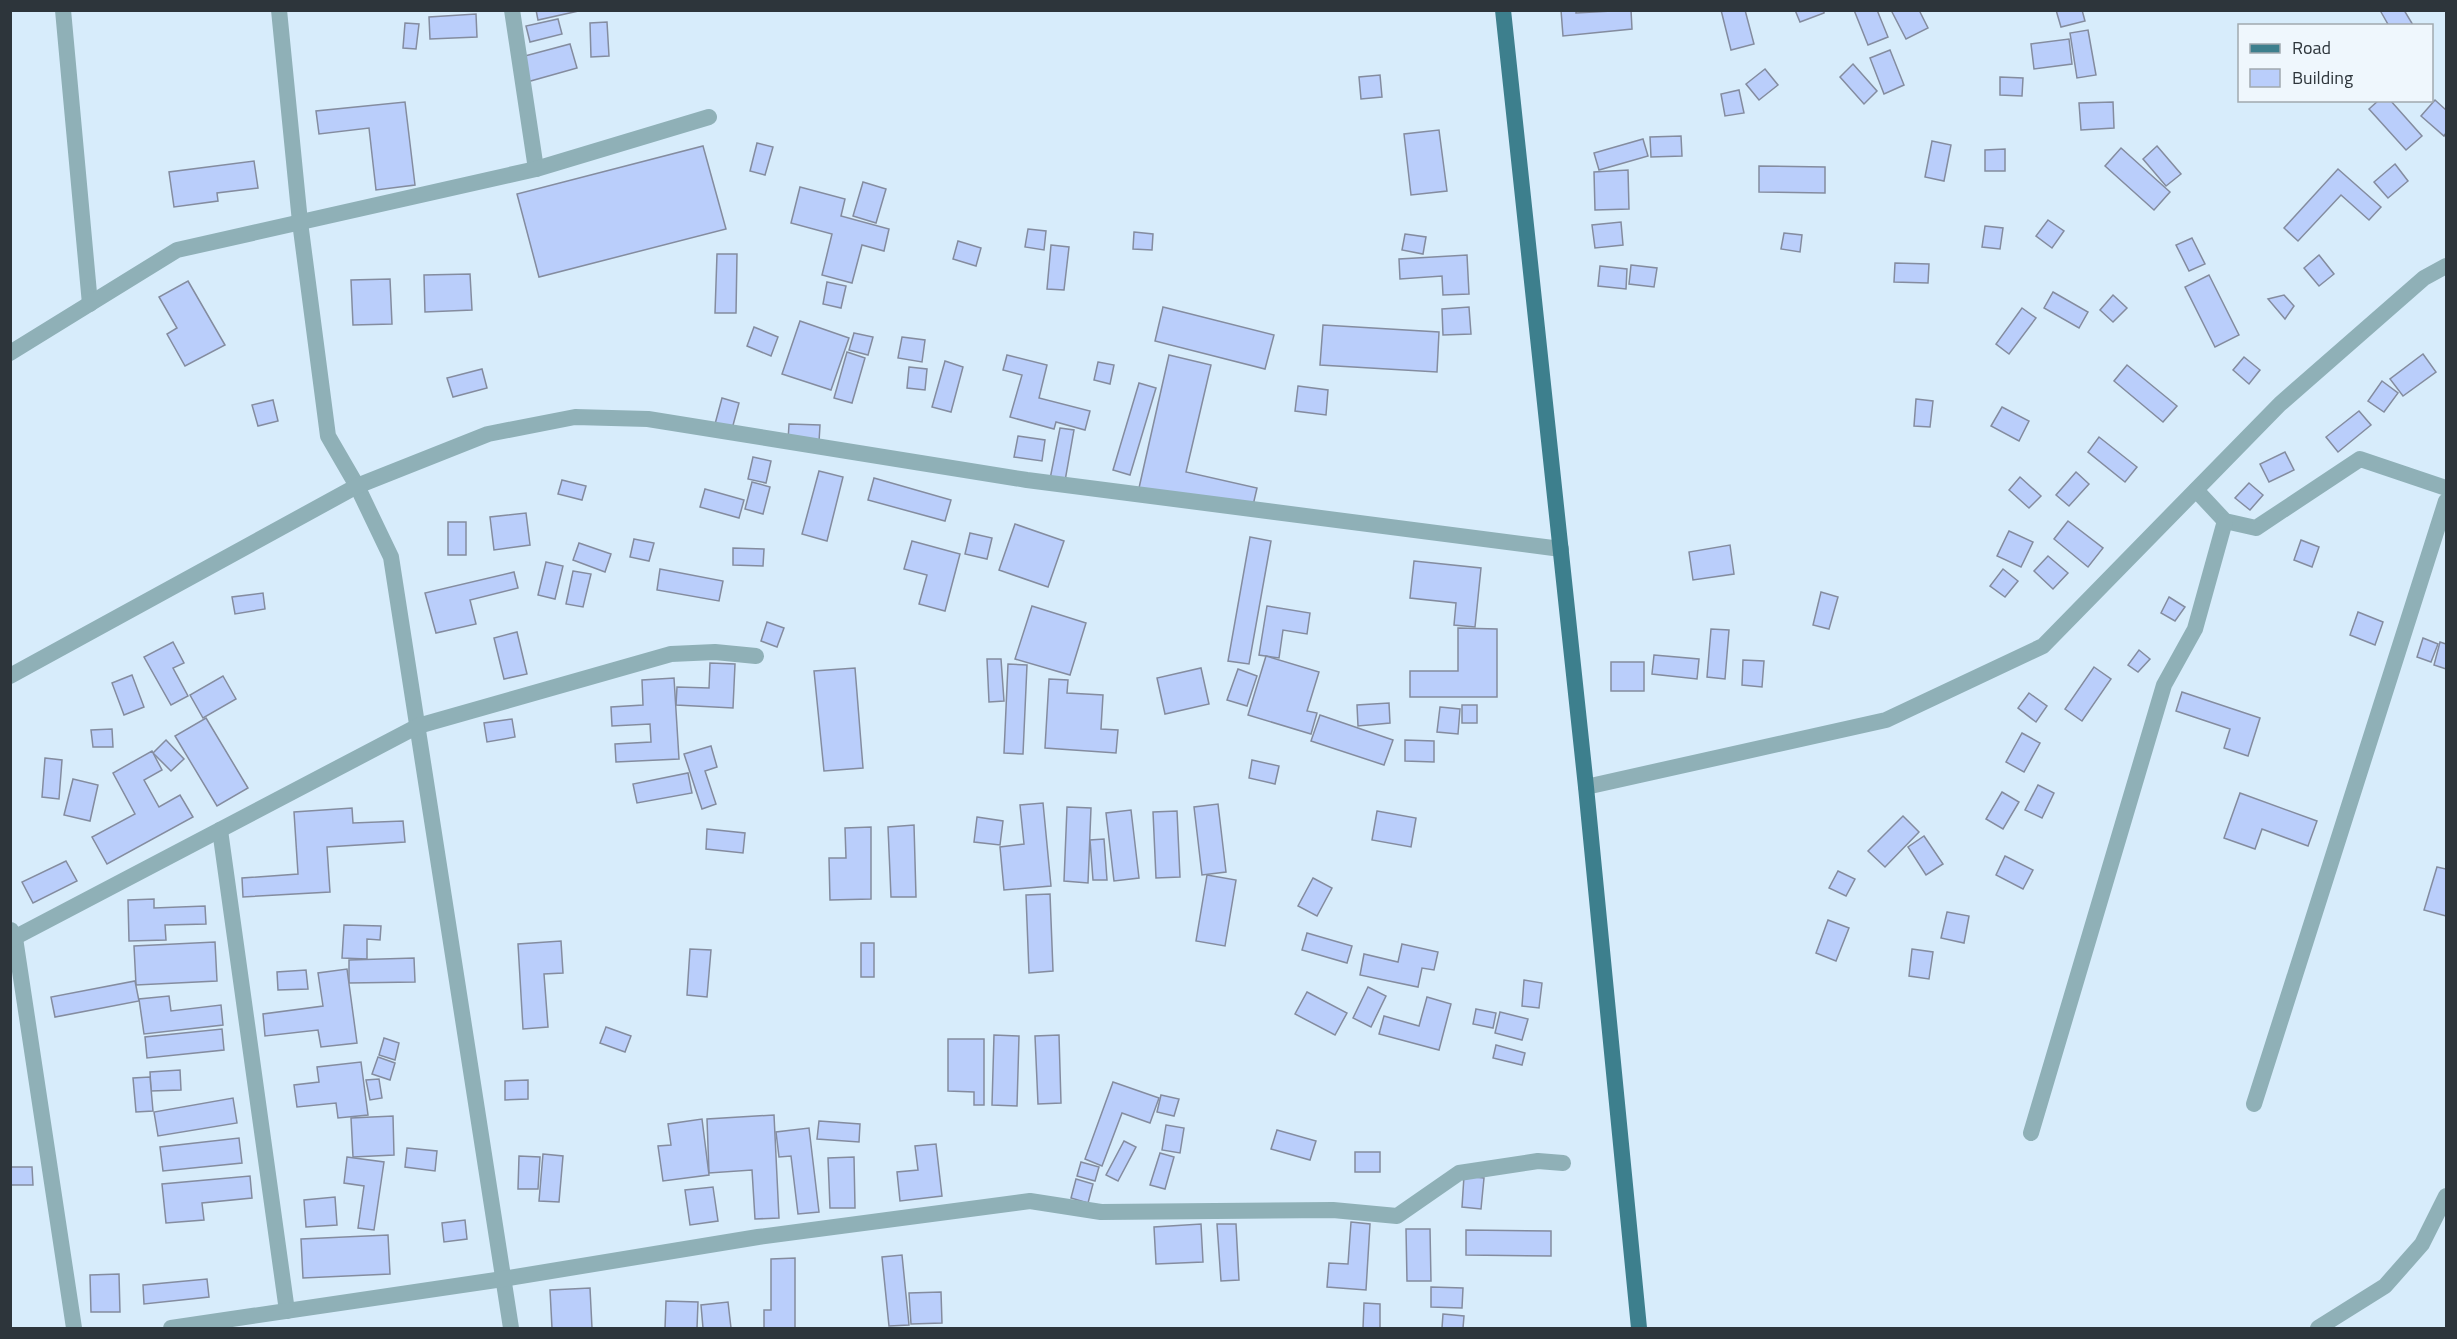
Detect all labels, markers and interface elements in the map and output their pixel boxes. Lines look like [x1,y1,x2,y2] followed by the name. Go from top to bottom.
[2238,24,2433,102] legend
[2292,34,2331,61] text: Road
[2292,64,2353,91] text: Building

